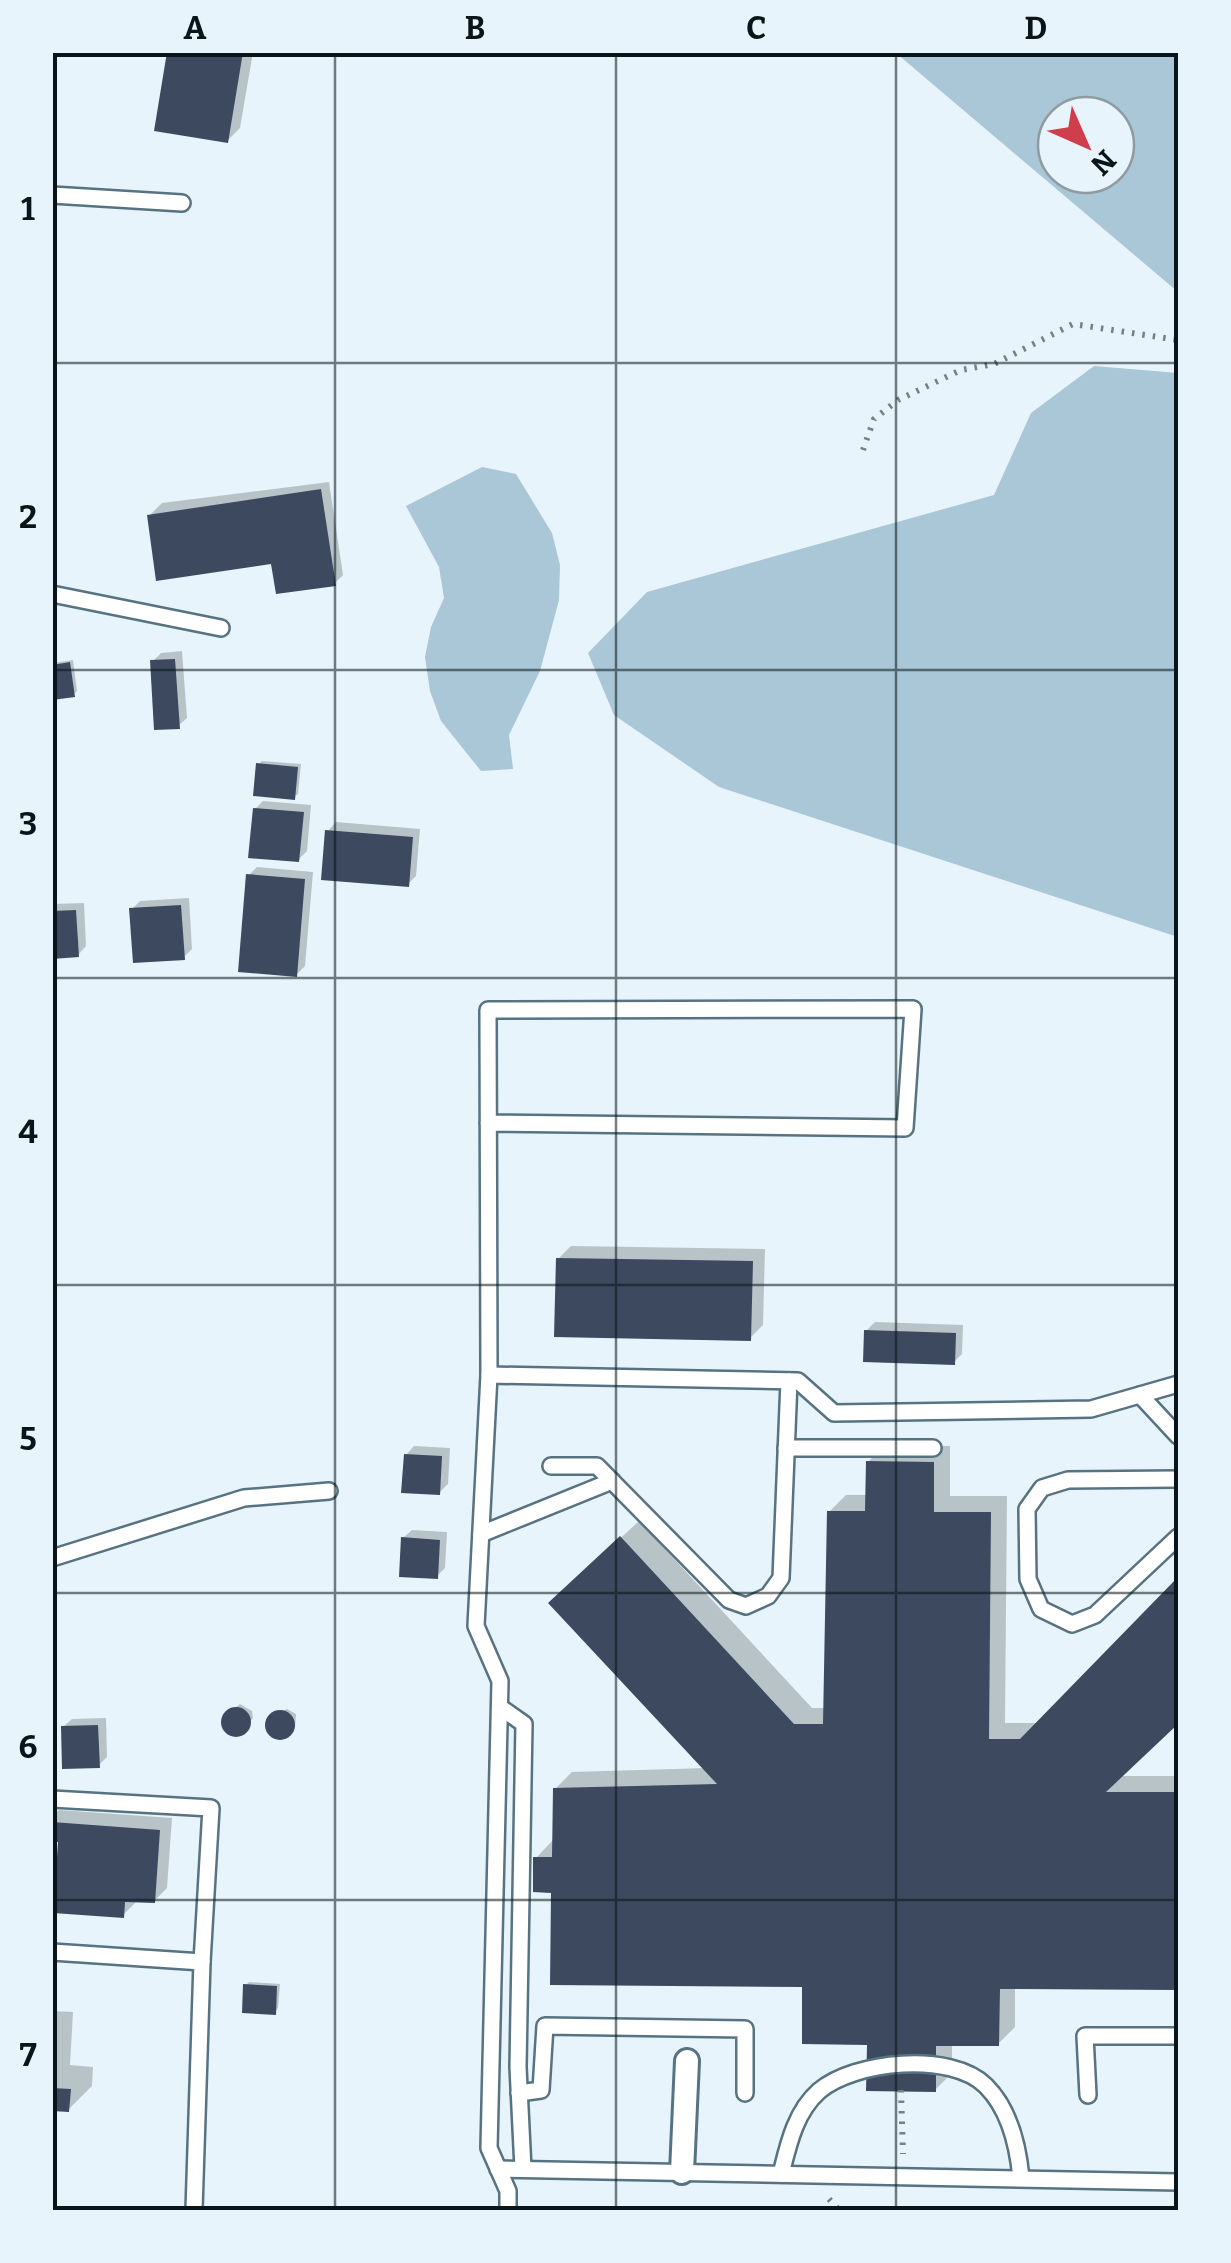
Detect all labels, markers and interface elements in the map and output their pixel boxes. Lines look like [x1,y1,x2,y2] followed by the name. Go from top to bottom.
[184,9,207,47] text: A
[465,9,485,47] text: B
[746,9,766,47] text: C
[1025,9,1047,47] text: D
[1036,95,1136,195] north arrow
[1084,143,1123,182] text: N
[21,190,35,228] text: 1
[19,498,37,536] text: 2
[19,805,37,843] text: 3
[18,1113,38,1151] text: 4
[19,1420,37,1458] text: 5
[19,1728,38,1766] text: 6
[19,2036,37,2074] text: 7

